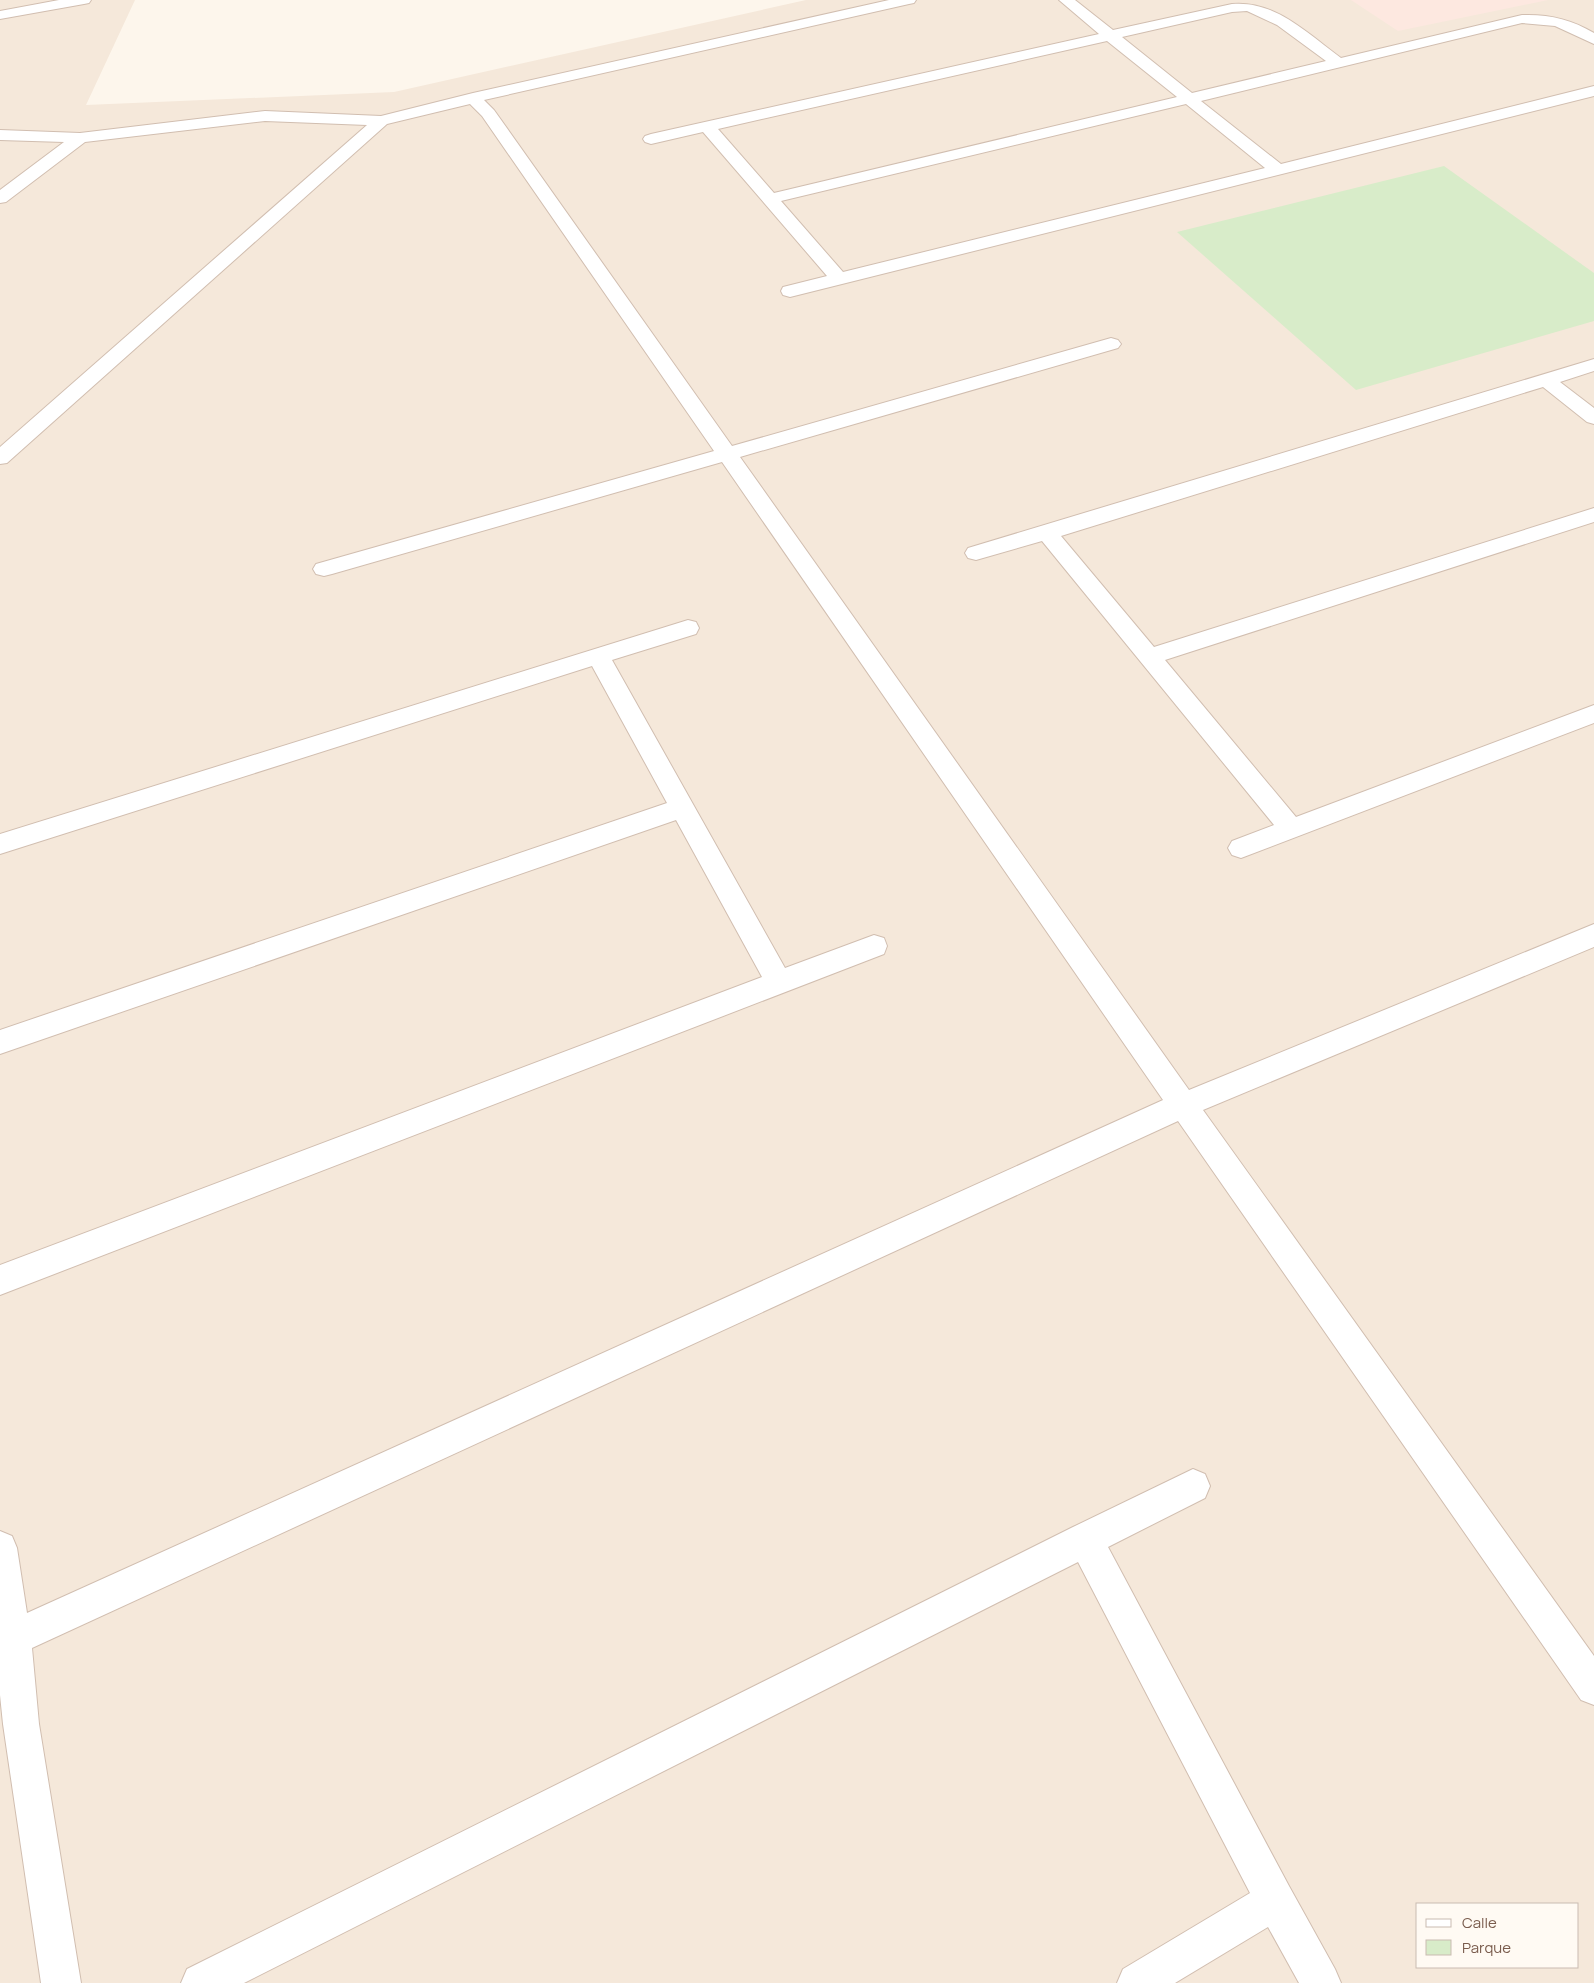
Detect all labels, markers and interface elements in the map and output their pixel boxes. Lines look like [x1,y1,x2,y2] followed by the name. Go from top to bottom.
[1416,1903,1579,1968] legend
[1462,1912,1497,1933] text: Calle
[1462,1937,1511,1958] text: Parque

